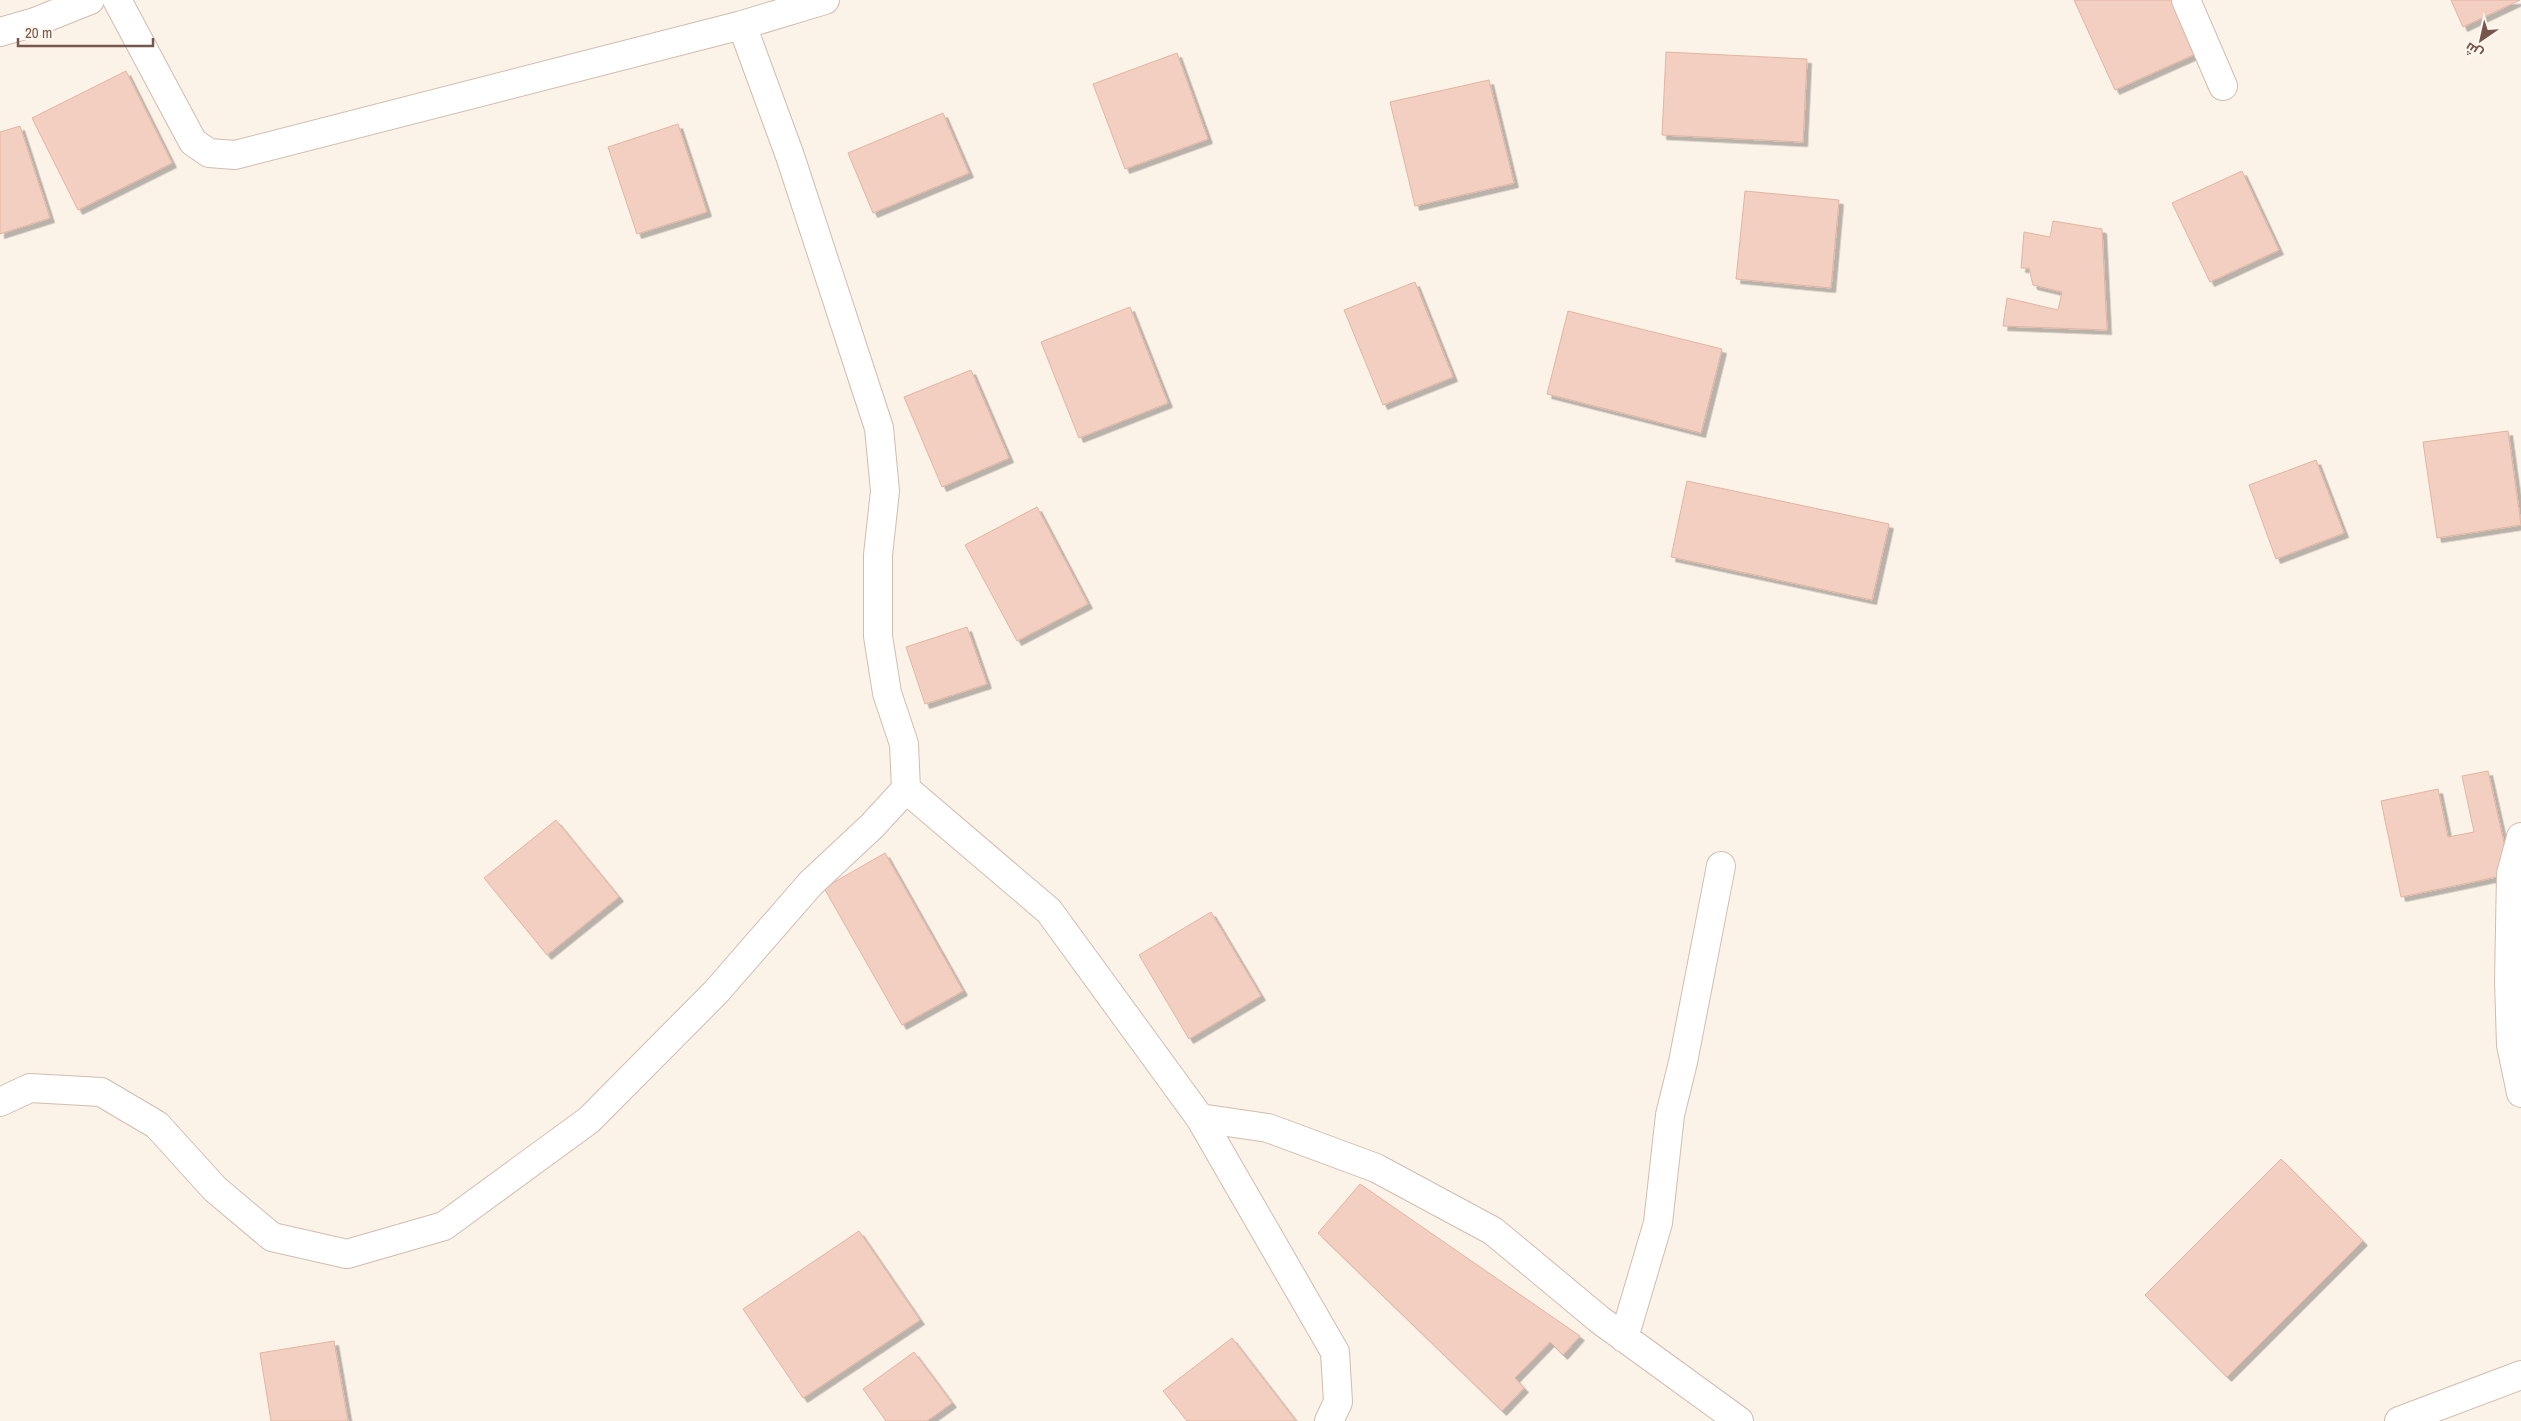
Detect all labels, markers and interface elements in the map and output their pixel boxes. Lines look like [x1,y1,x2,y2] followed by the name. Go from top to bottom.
[18,15,152,47] scale bar
[2456,15,2506,65] north arrow
[25,22,52,43] text: 20 m
[2461,38,2486,63] text: ش

